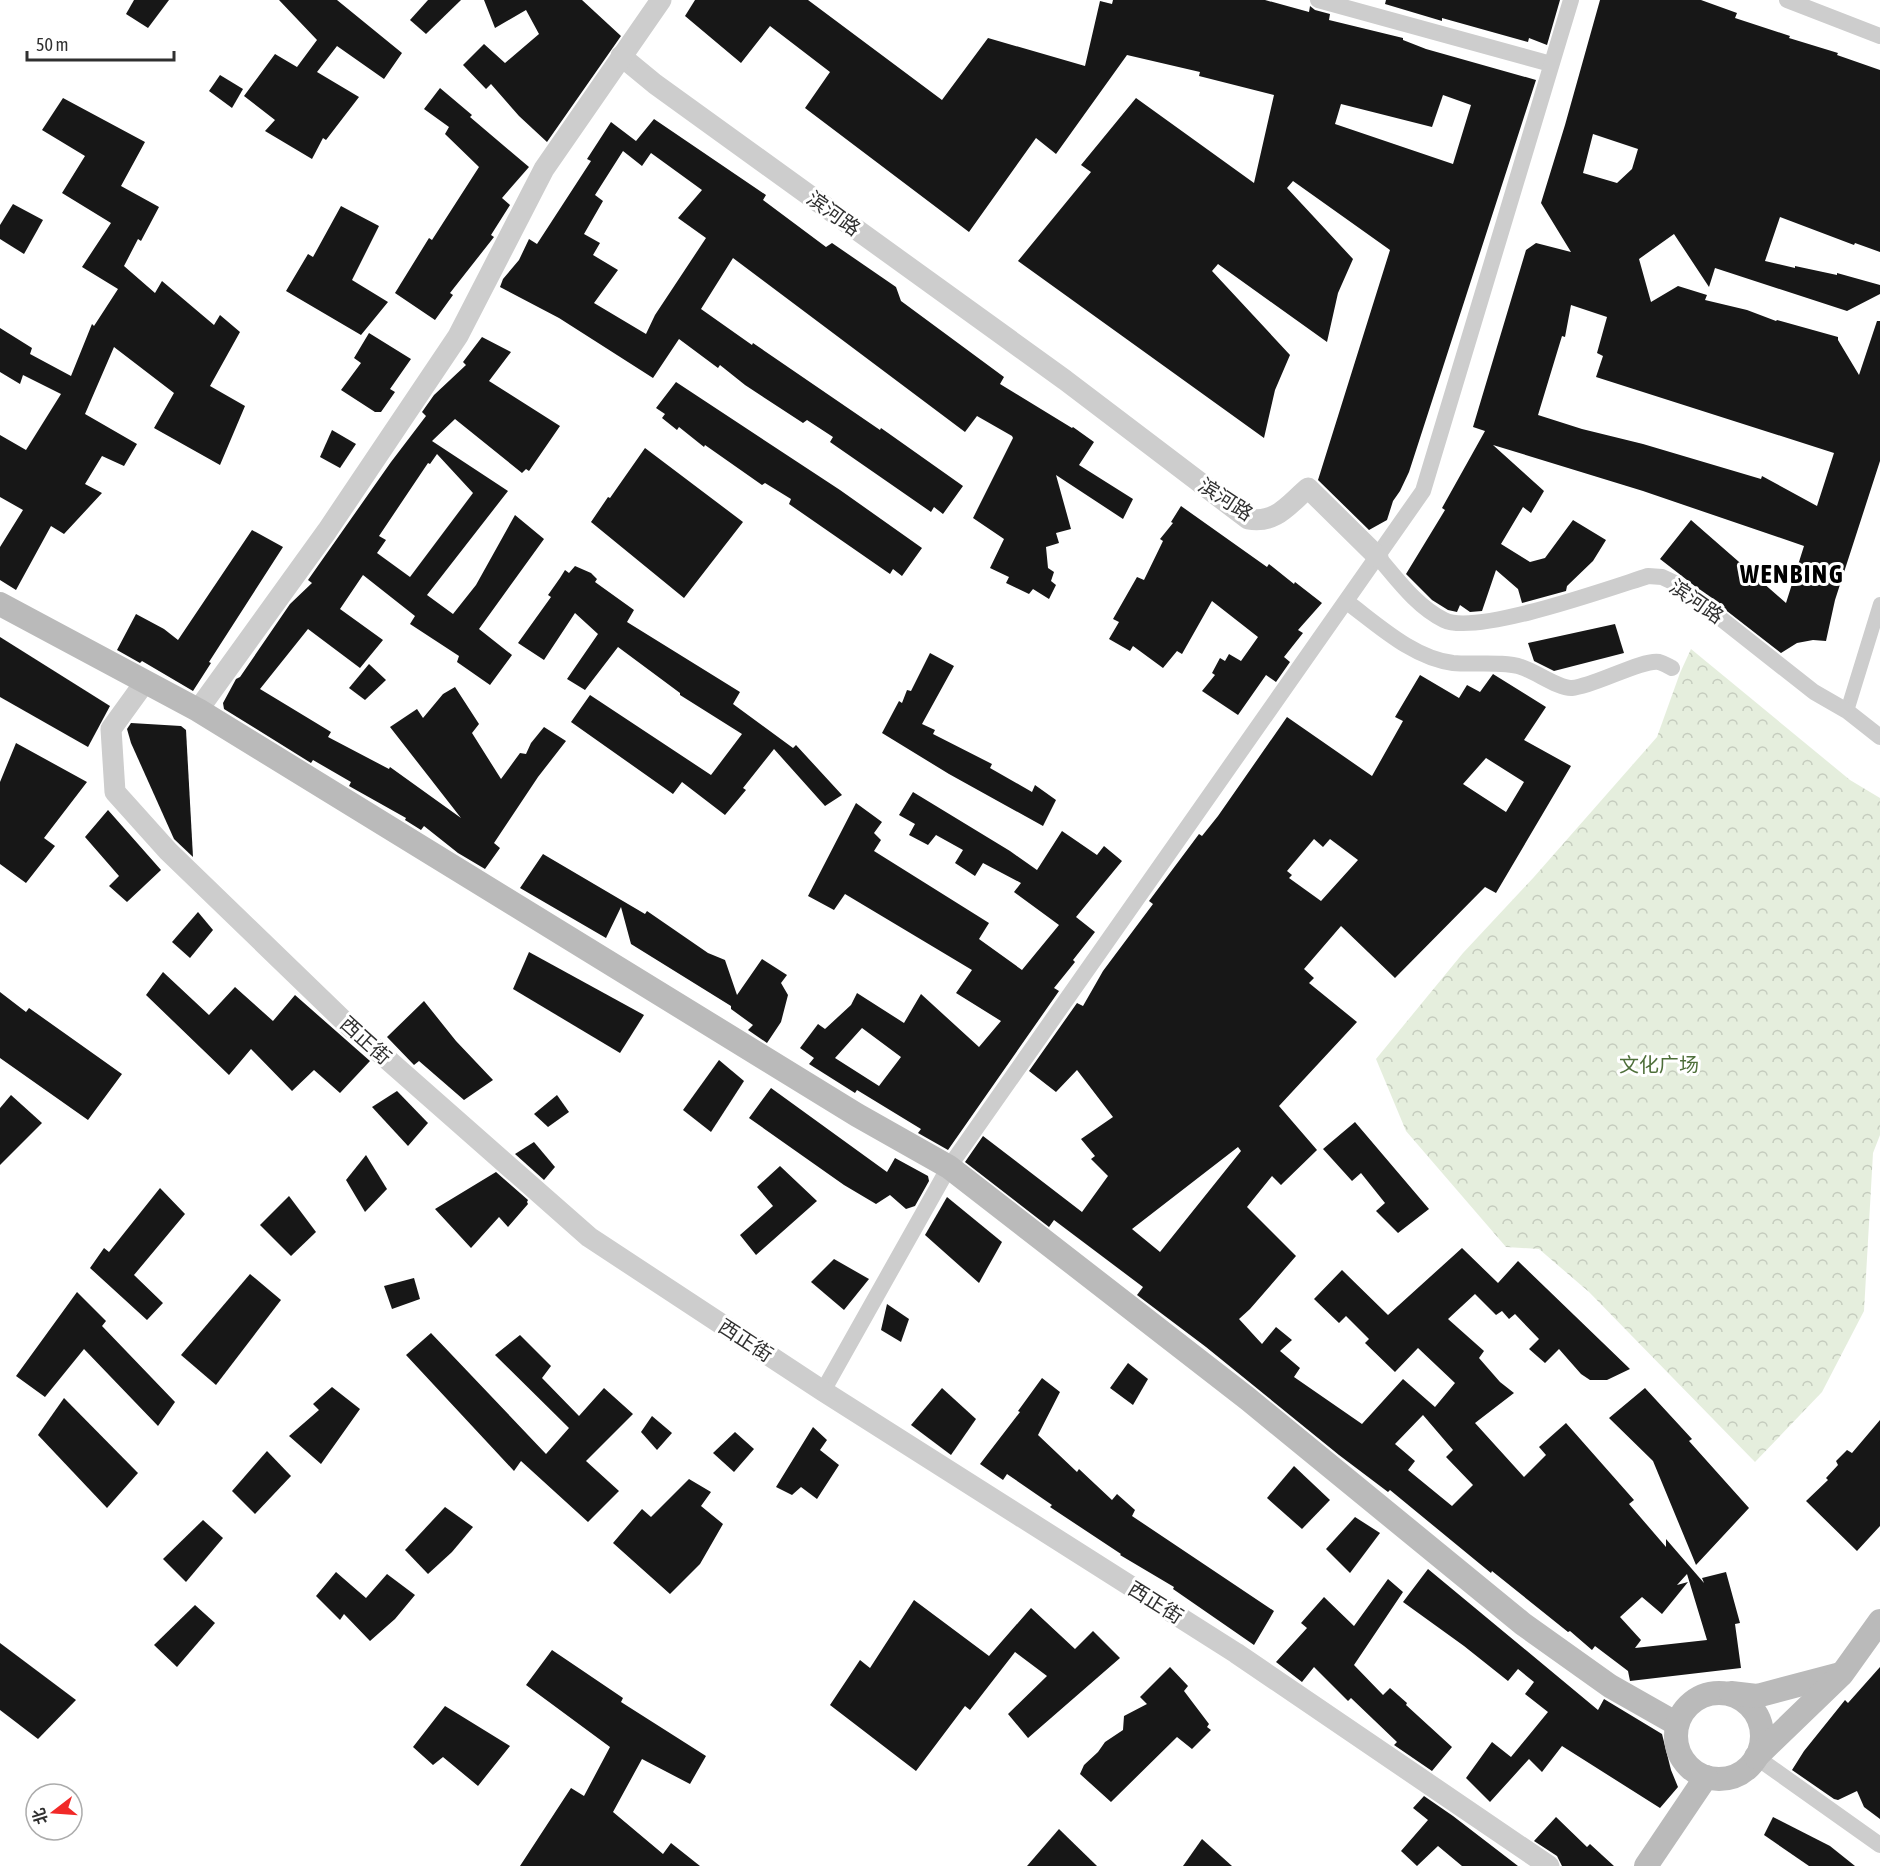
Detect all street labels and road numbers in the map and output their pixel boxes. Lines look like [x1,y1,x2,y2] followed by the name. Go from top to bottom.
[803,186,865,240] street label: 滨河路
[1195,473,1257,525] street label: 滨河路
[1666,574,1728,628] street label: 滨河路
[336,1011,396,1069] street label: 西正街
[715,1314,777,1366] street label: 西正街
[1124,1576,1188,1628] street label: 西正街

